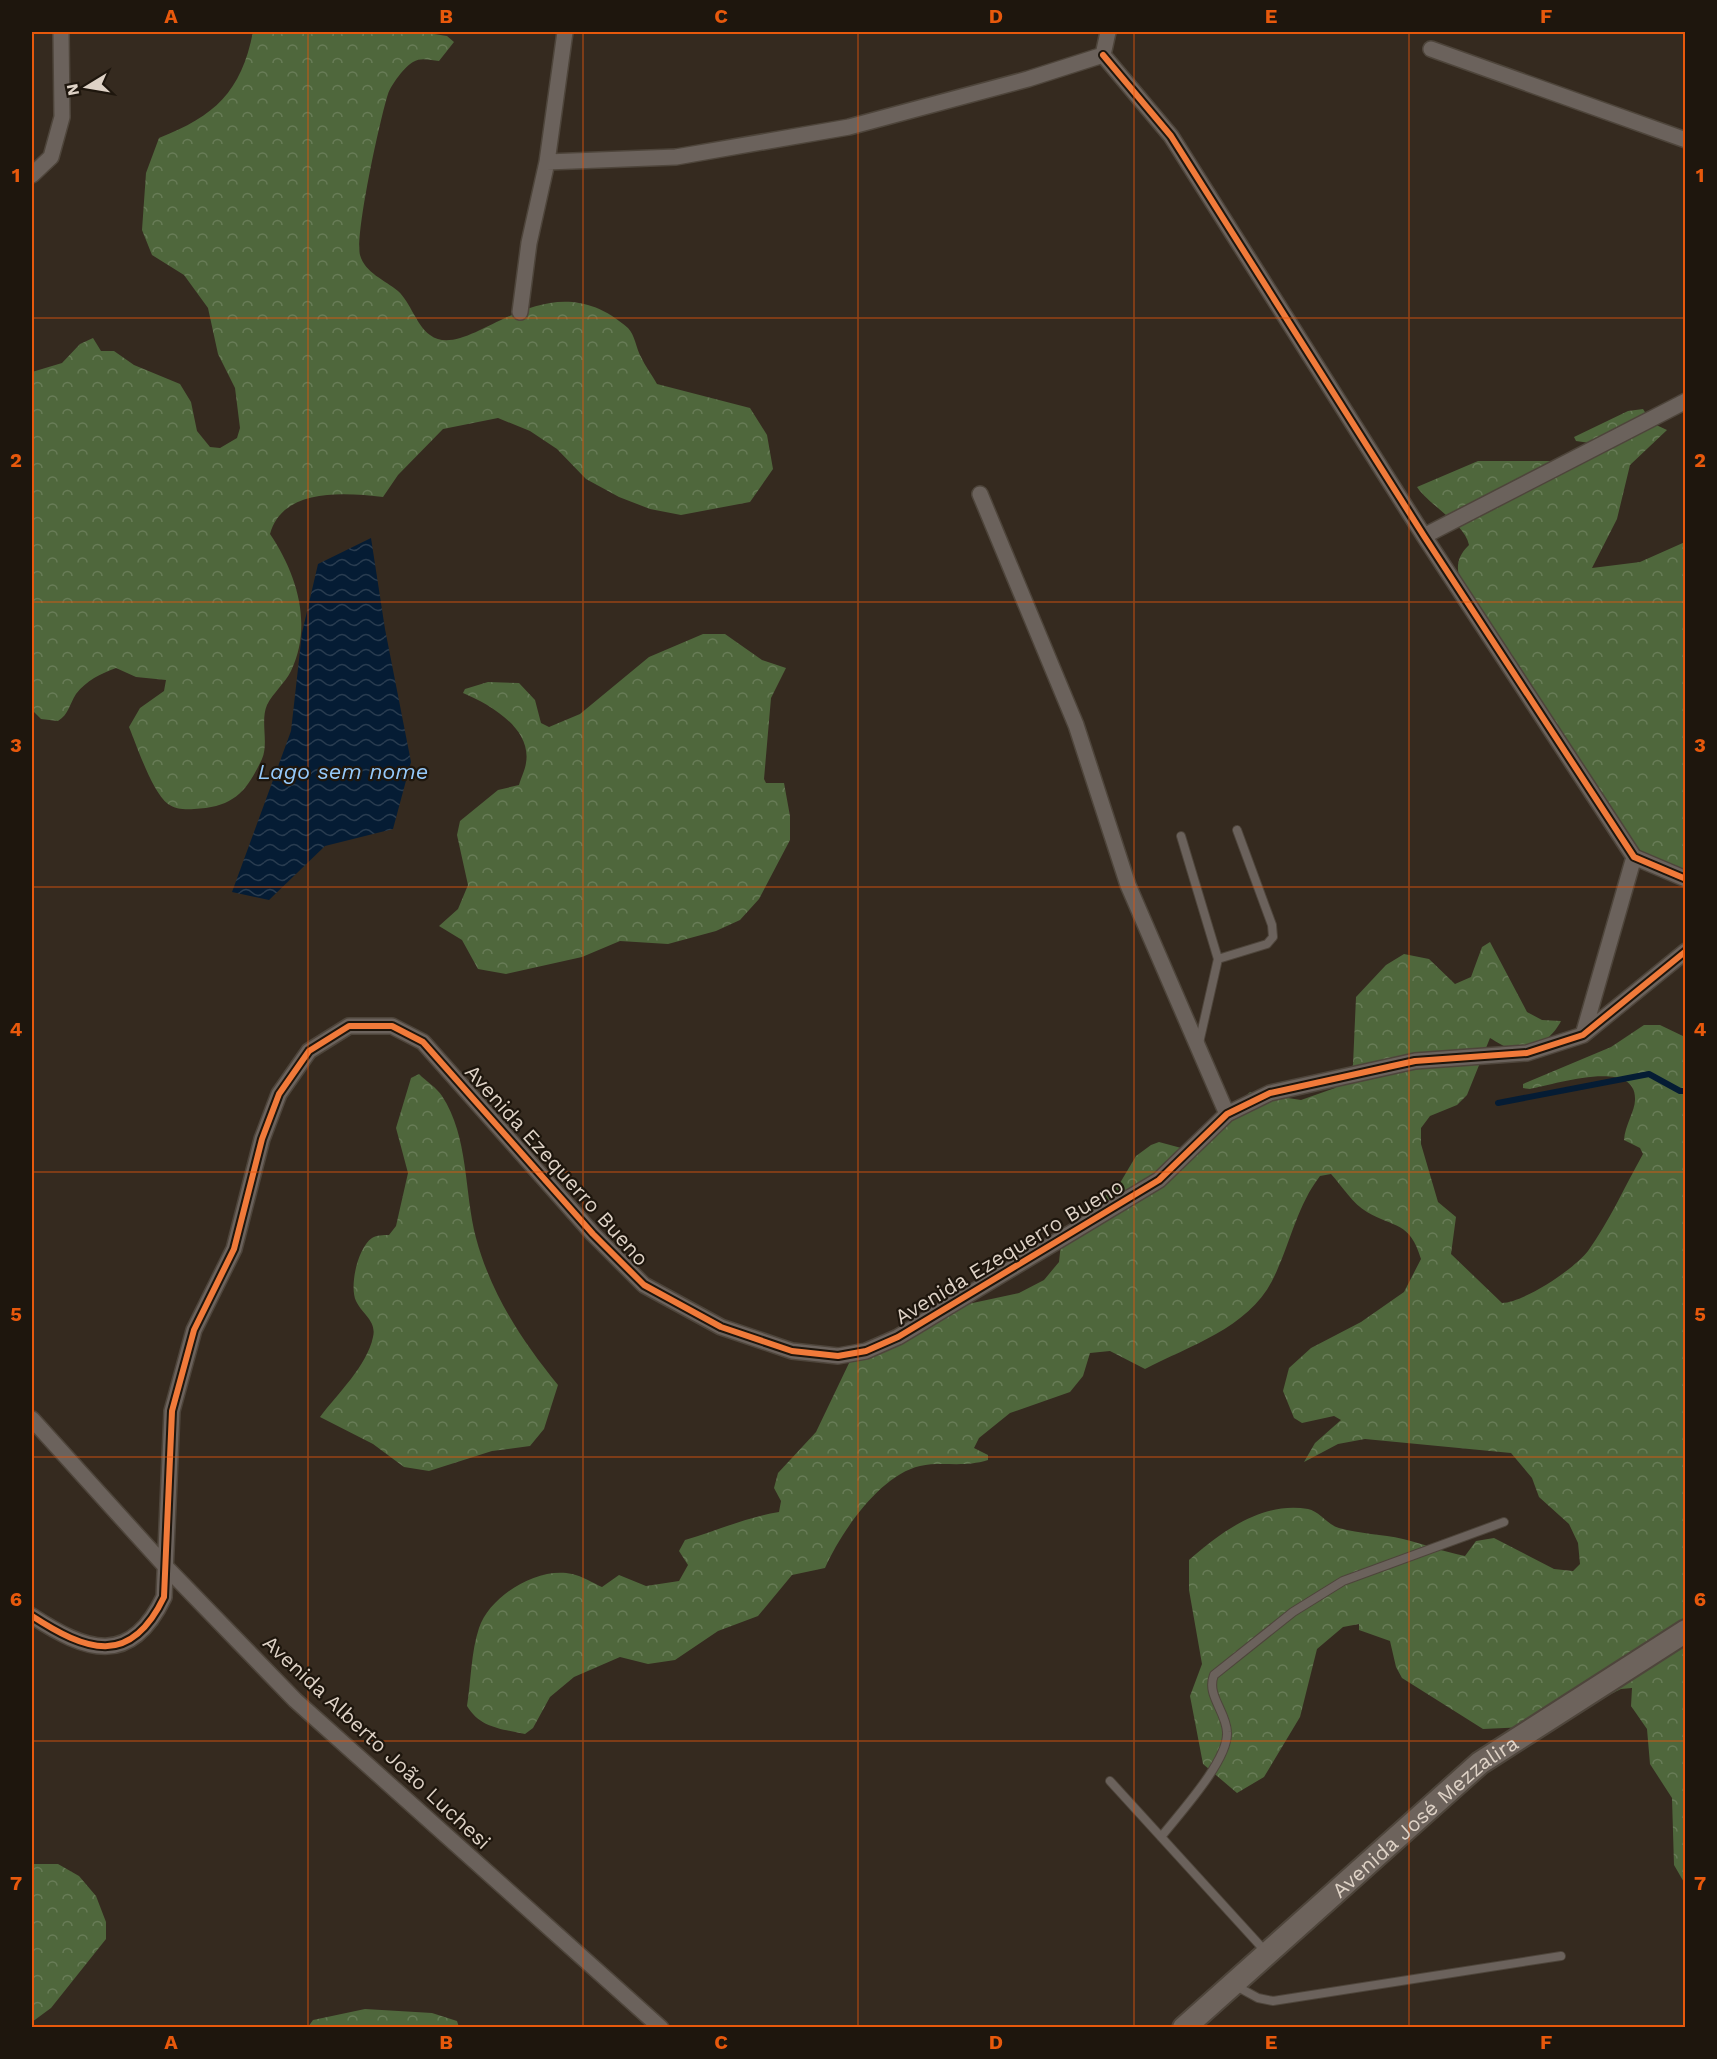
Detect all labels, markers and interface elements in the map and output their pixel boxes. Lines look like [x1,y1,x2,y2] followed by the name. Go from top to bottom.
[164,4,178,28] text: A
[439,4,453,28] text: B
[714,4,728,28] text: C
[989,4,1003,28] text: D
[1265,4,1277,28] text: E
[1540,4,1552,28] text: F
[57,57,117,117] north arrow
[62,82,83,97] text: N
[12,163,20,187] text: 1
[1696,163,1704,187] text: 1
[10,448,22,472] text: 2
[1694,448,1706,472] text: 2
[10,733,22,757] text: 3
[1694,733,1706,757] text: 3
[258,759,428,784] water label: Lago sem nome
[10,1017,23,1041] text: 4
[1694,1017,1707,1041] text: 4
[460,1059,654,1271] street label: Avenida Ezequerro Bueno
[890,1173,1128,1329] street label: Avenida Ezequerro Bueno
[10,1302,22,1326] text: 5
[1694,1302,1706,1326] text: 5
[10,1587,22,1611] text: 6
[1694,1587,1706,1611] text: 6
[258,1630,496,1854] street label: Avenida Alberto João Luchesi
[1326,1730,1522,1902] street label: Avenida José Mezzalira
[10,1871,22,1895] text: 7
[1694,1871,1706,1895] text: 7
[164,2030,178,2054] text: A
[439,2030,453,2054] text: B
[714,2030,728,2054] text: C
[989,2030,1003,2054] text: D
[1265,2030,1277,2054] text: E
[1540,2030,1552,2054] text: F

